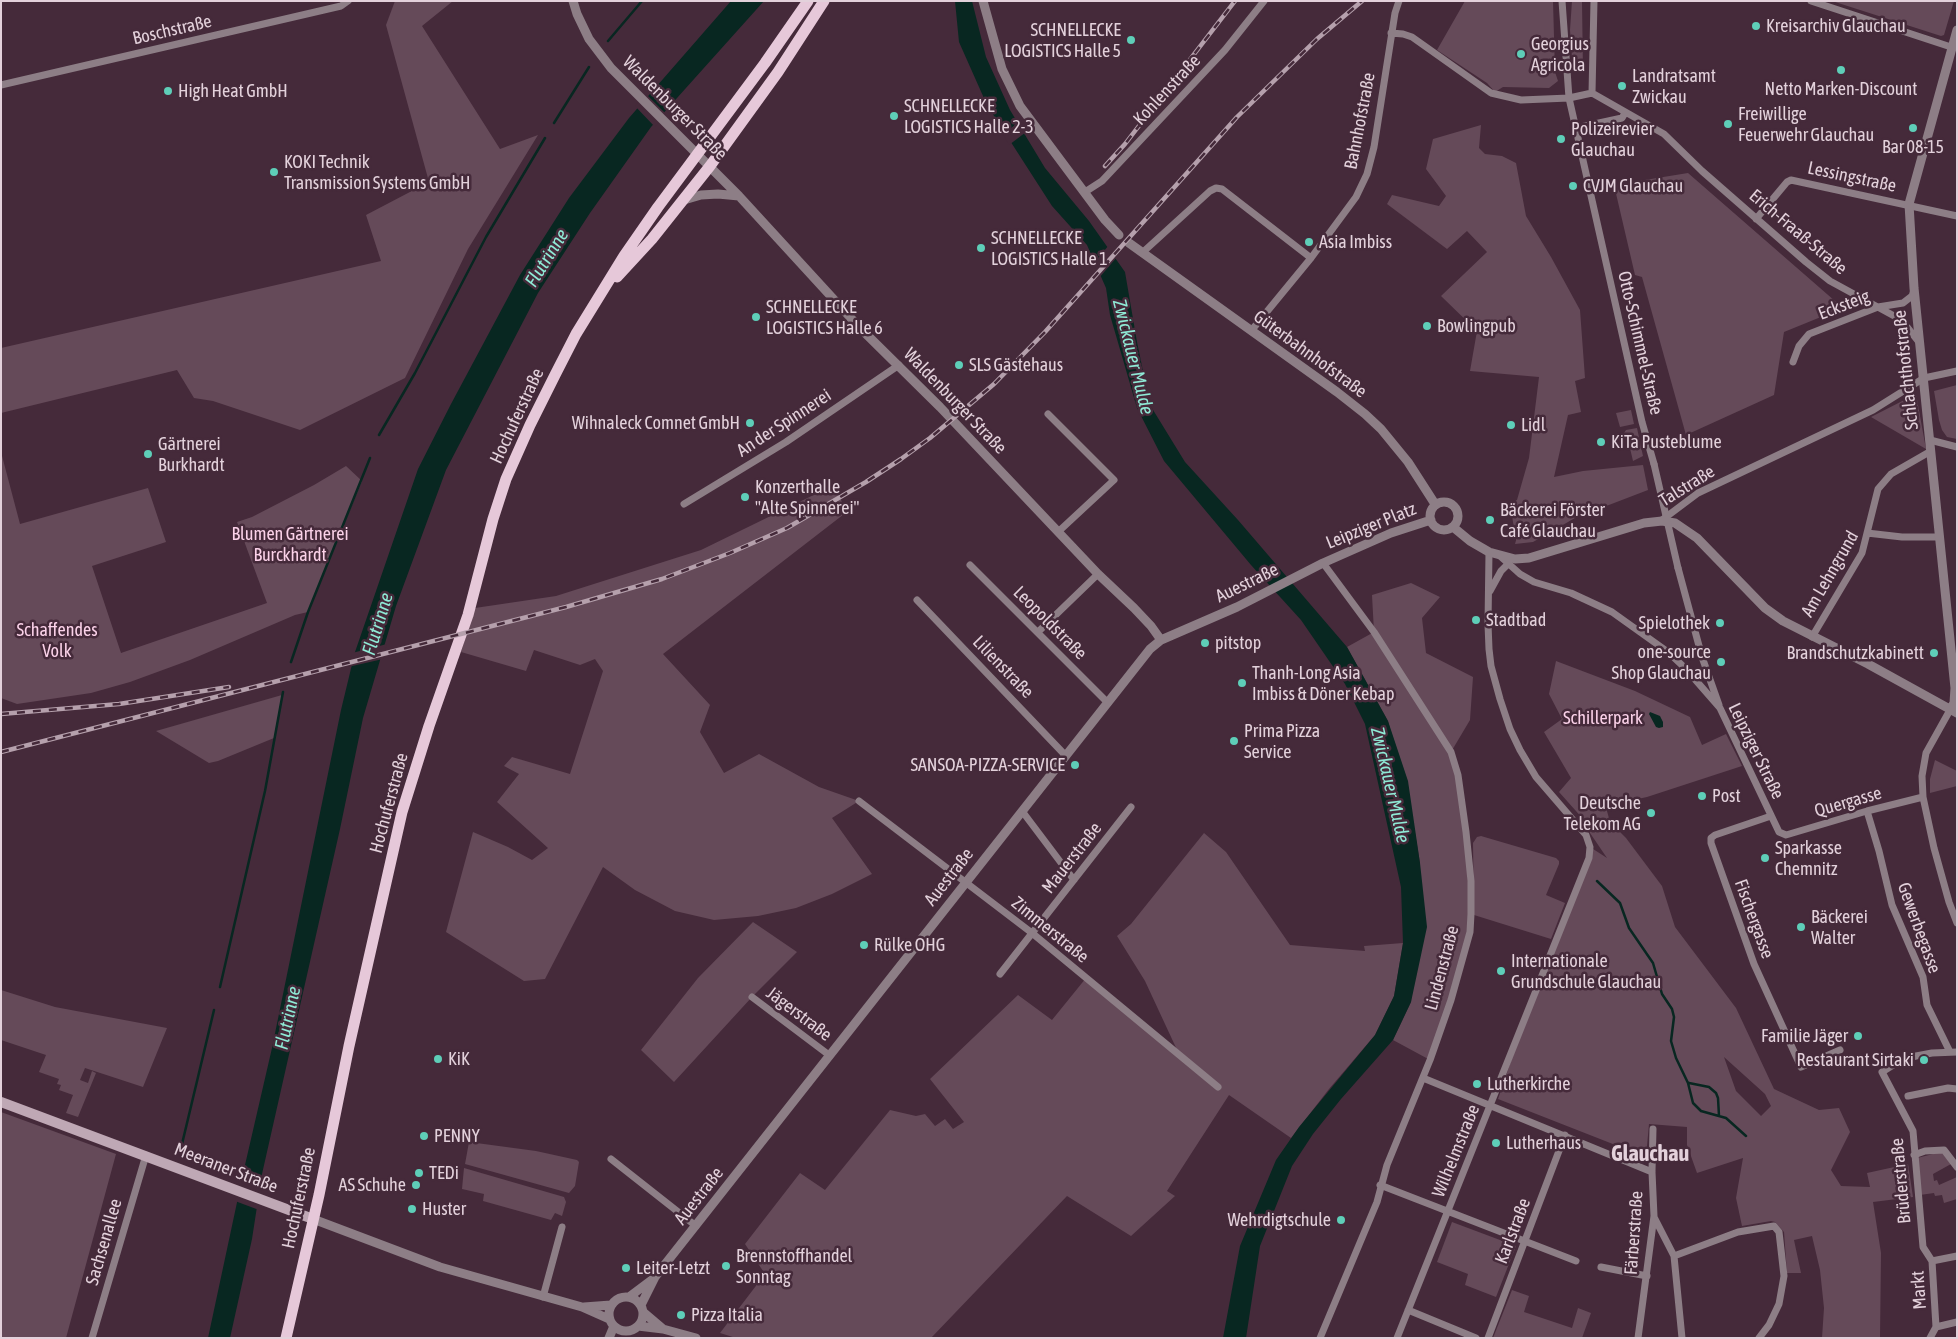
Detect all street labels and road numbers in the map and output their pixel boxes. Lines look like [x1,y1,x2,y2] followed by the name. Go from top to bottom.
[130,10,214,50] street label: Boschstraße
[1129,50,1205,130] street label: Kohlenstraße
[618,51,732,165] street label: Waldenburger Straße
[1340,71,1380,171] street label: Bahnhofstraße
[1806,157,1898,197] street label: Lessingstraße
[1745,185,1851,279] street label: Erich-Fraaß-Straße
[1613,269,1667,417] street label: Otto-Schimmel-Straße
[1815,285,1873,325] street label: Ecksteig
[1249,306,1371,402] street label: Güterbahnhofstraße
[1889,309,1923,431] street label: Schlachthofstraße
[899,344,1011,458] street label: Waldenburger Straße
[485,365,549,467] street label: Hochuferstraße
[733,385,835,461] street label: An der Spinnerei
[1655,461,1719,511] street label: Talstraße
[1323,498,1419,554] street label: Leipziger Platz
[1797,527,1863,621] street label: Am Lehngrund
[1212,559,1282,607] street label: Auestraße
[1009,582,1091,664] street label: Leopoldstraße
[968,631,1038,703] street label: Lilienstraße
[1723,699,1789,803] street label: Leipziger Straße
[365,750,413,856] street label: Hochuferstraße
[1812,782,1884,822] street label: Quergasse
[1038,818,1106,898] street label: Mauerstraße
[920,844,978,910] street label: Auestraße
[1730,876,1778,962] street label: Fischergasse
[1893,880,1945,976] street label: Gewerbegasse
[1007,892,1093,968] street label: Zimmerstraße
[1420,923,1464,1013] street label: Lindenstraße
[762,982,836,1046] street label: Jägerstraße
[1428,1101,1484,1201] street label: Wilhelmstraße
[1886,1137,1916,1225] street label: Brüderstraße
[171,1138,281,1198] street label: Meeraner Straße
[278,1145,320,1251] street label: Hochuferstraße
[670,1163,728,1229] street label: Auestraße
[1620,1190,1648,1276] street label: Färberstraße
[1491,1195,1535,1267] street label: Karlstraße
[81,1196,127,1288] street label: Sachsenallee
[1907,1270,1931,1310] street label: Markt

